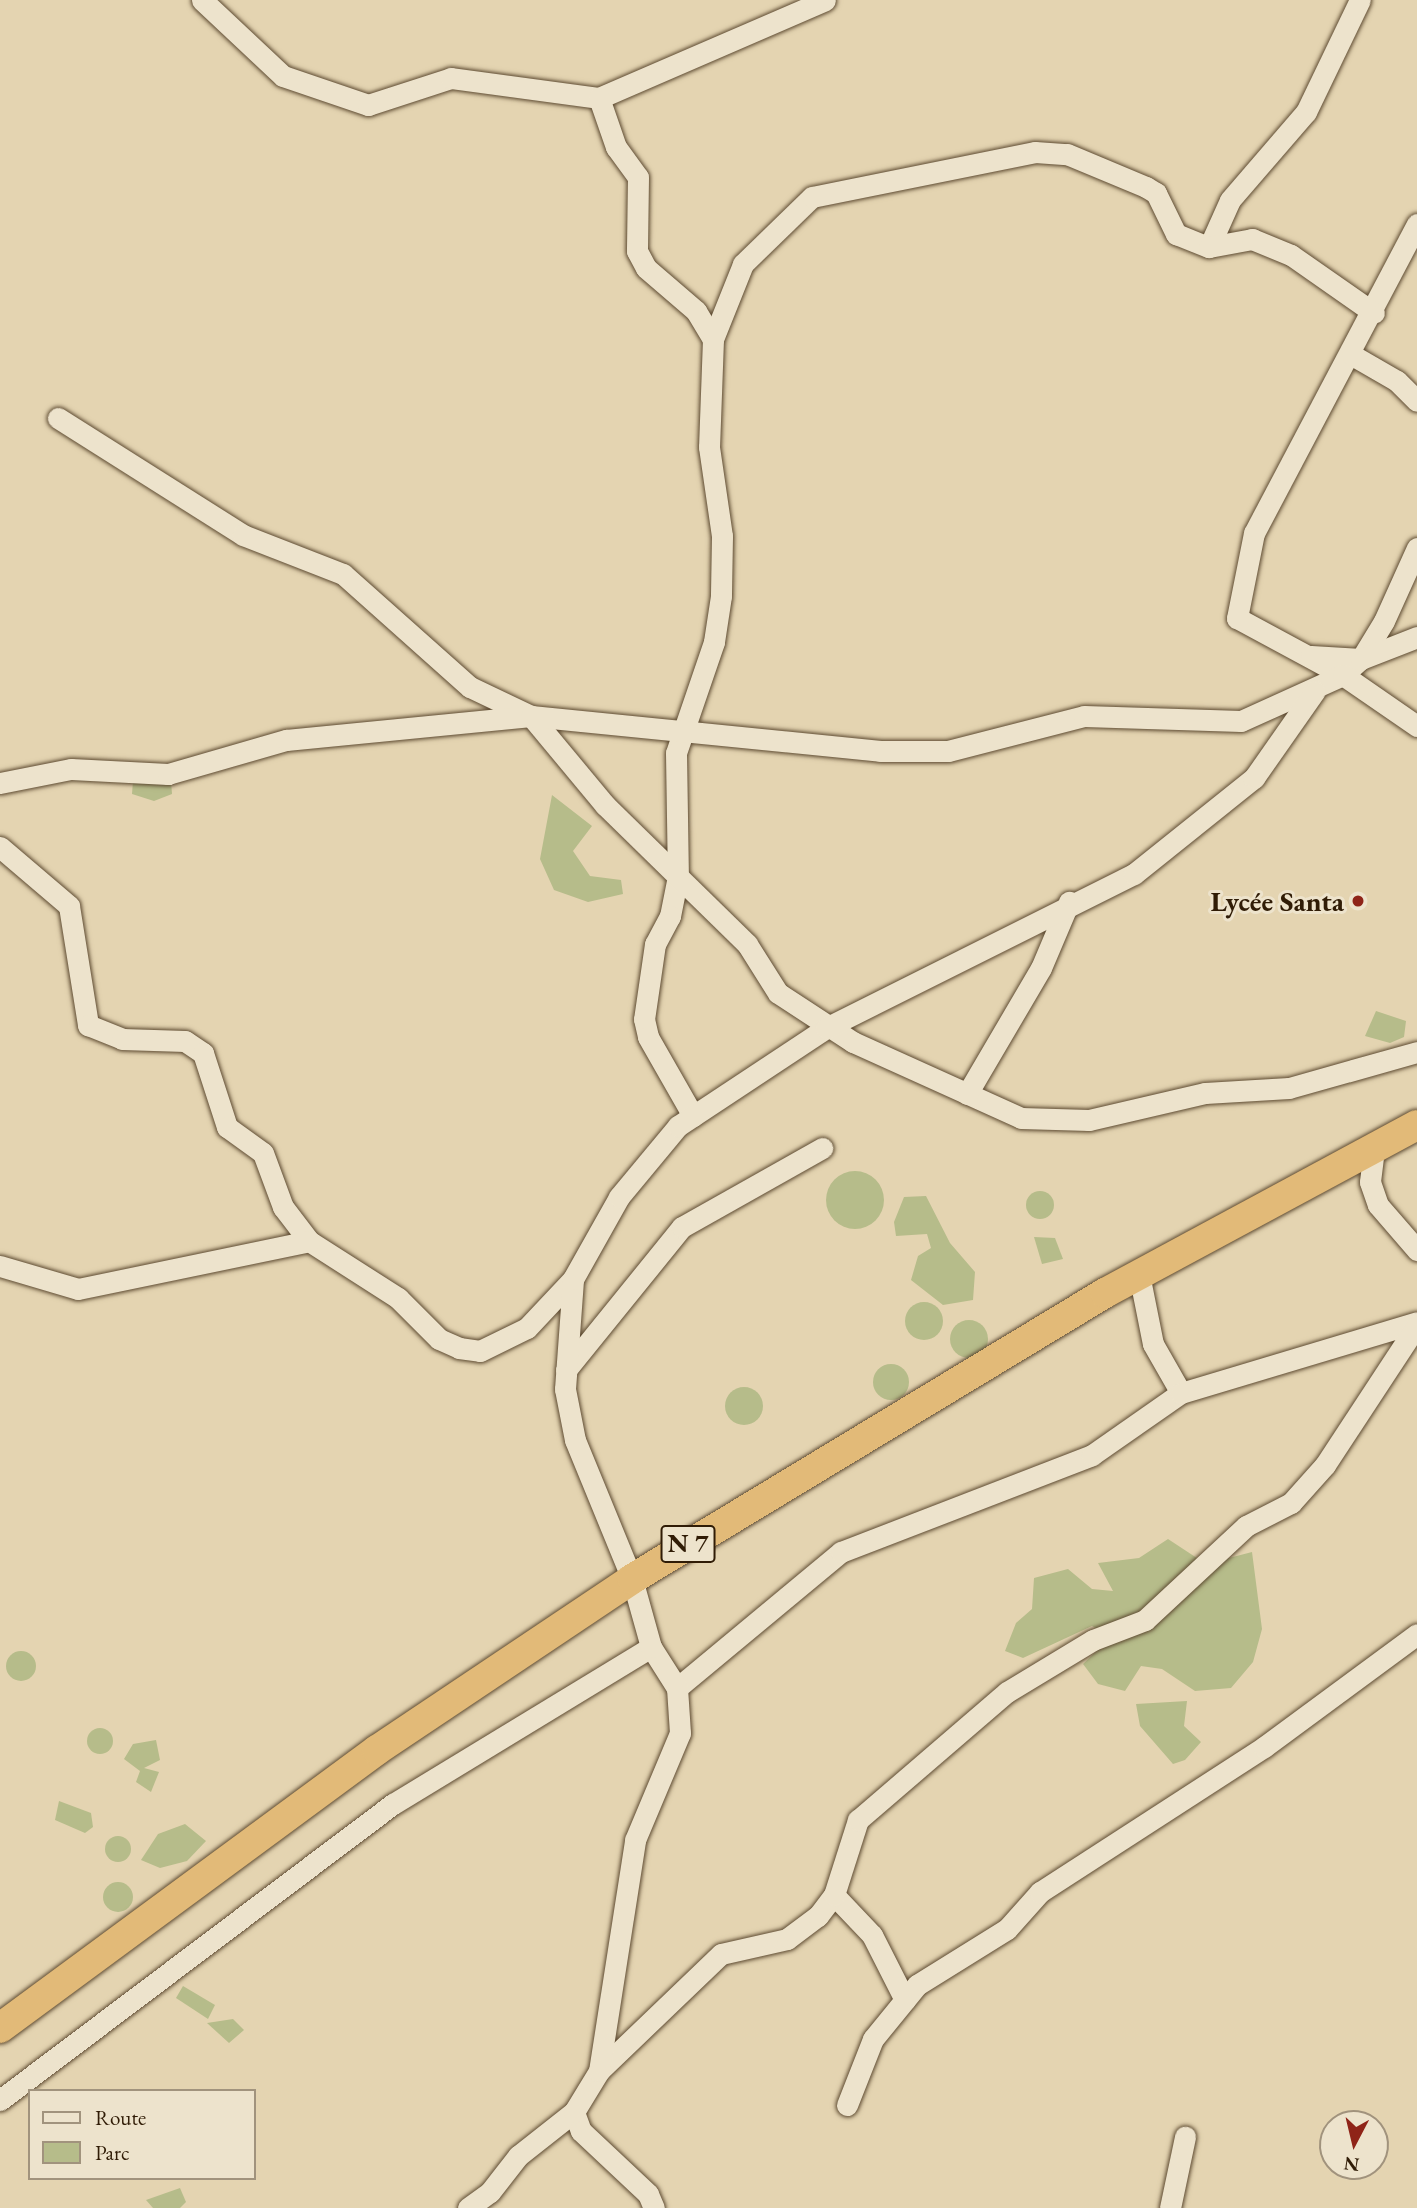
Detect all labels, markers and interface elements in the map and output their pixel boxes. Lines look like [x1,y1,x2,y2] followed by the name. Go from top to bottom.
[1210,884,1344,918] place label: Lycée Santa
[1350,893,1366,909] marker: Lycée Santa
[660,1522,716,1567] road number: N 7
[28,2089,256,2180] legend
[95,2104,146,2131] text: Route
[1319,2110,1389,2180] north arrow
[95,2139,129,2166] text: Parc
[1342,2151,1361,2178] text: N

